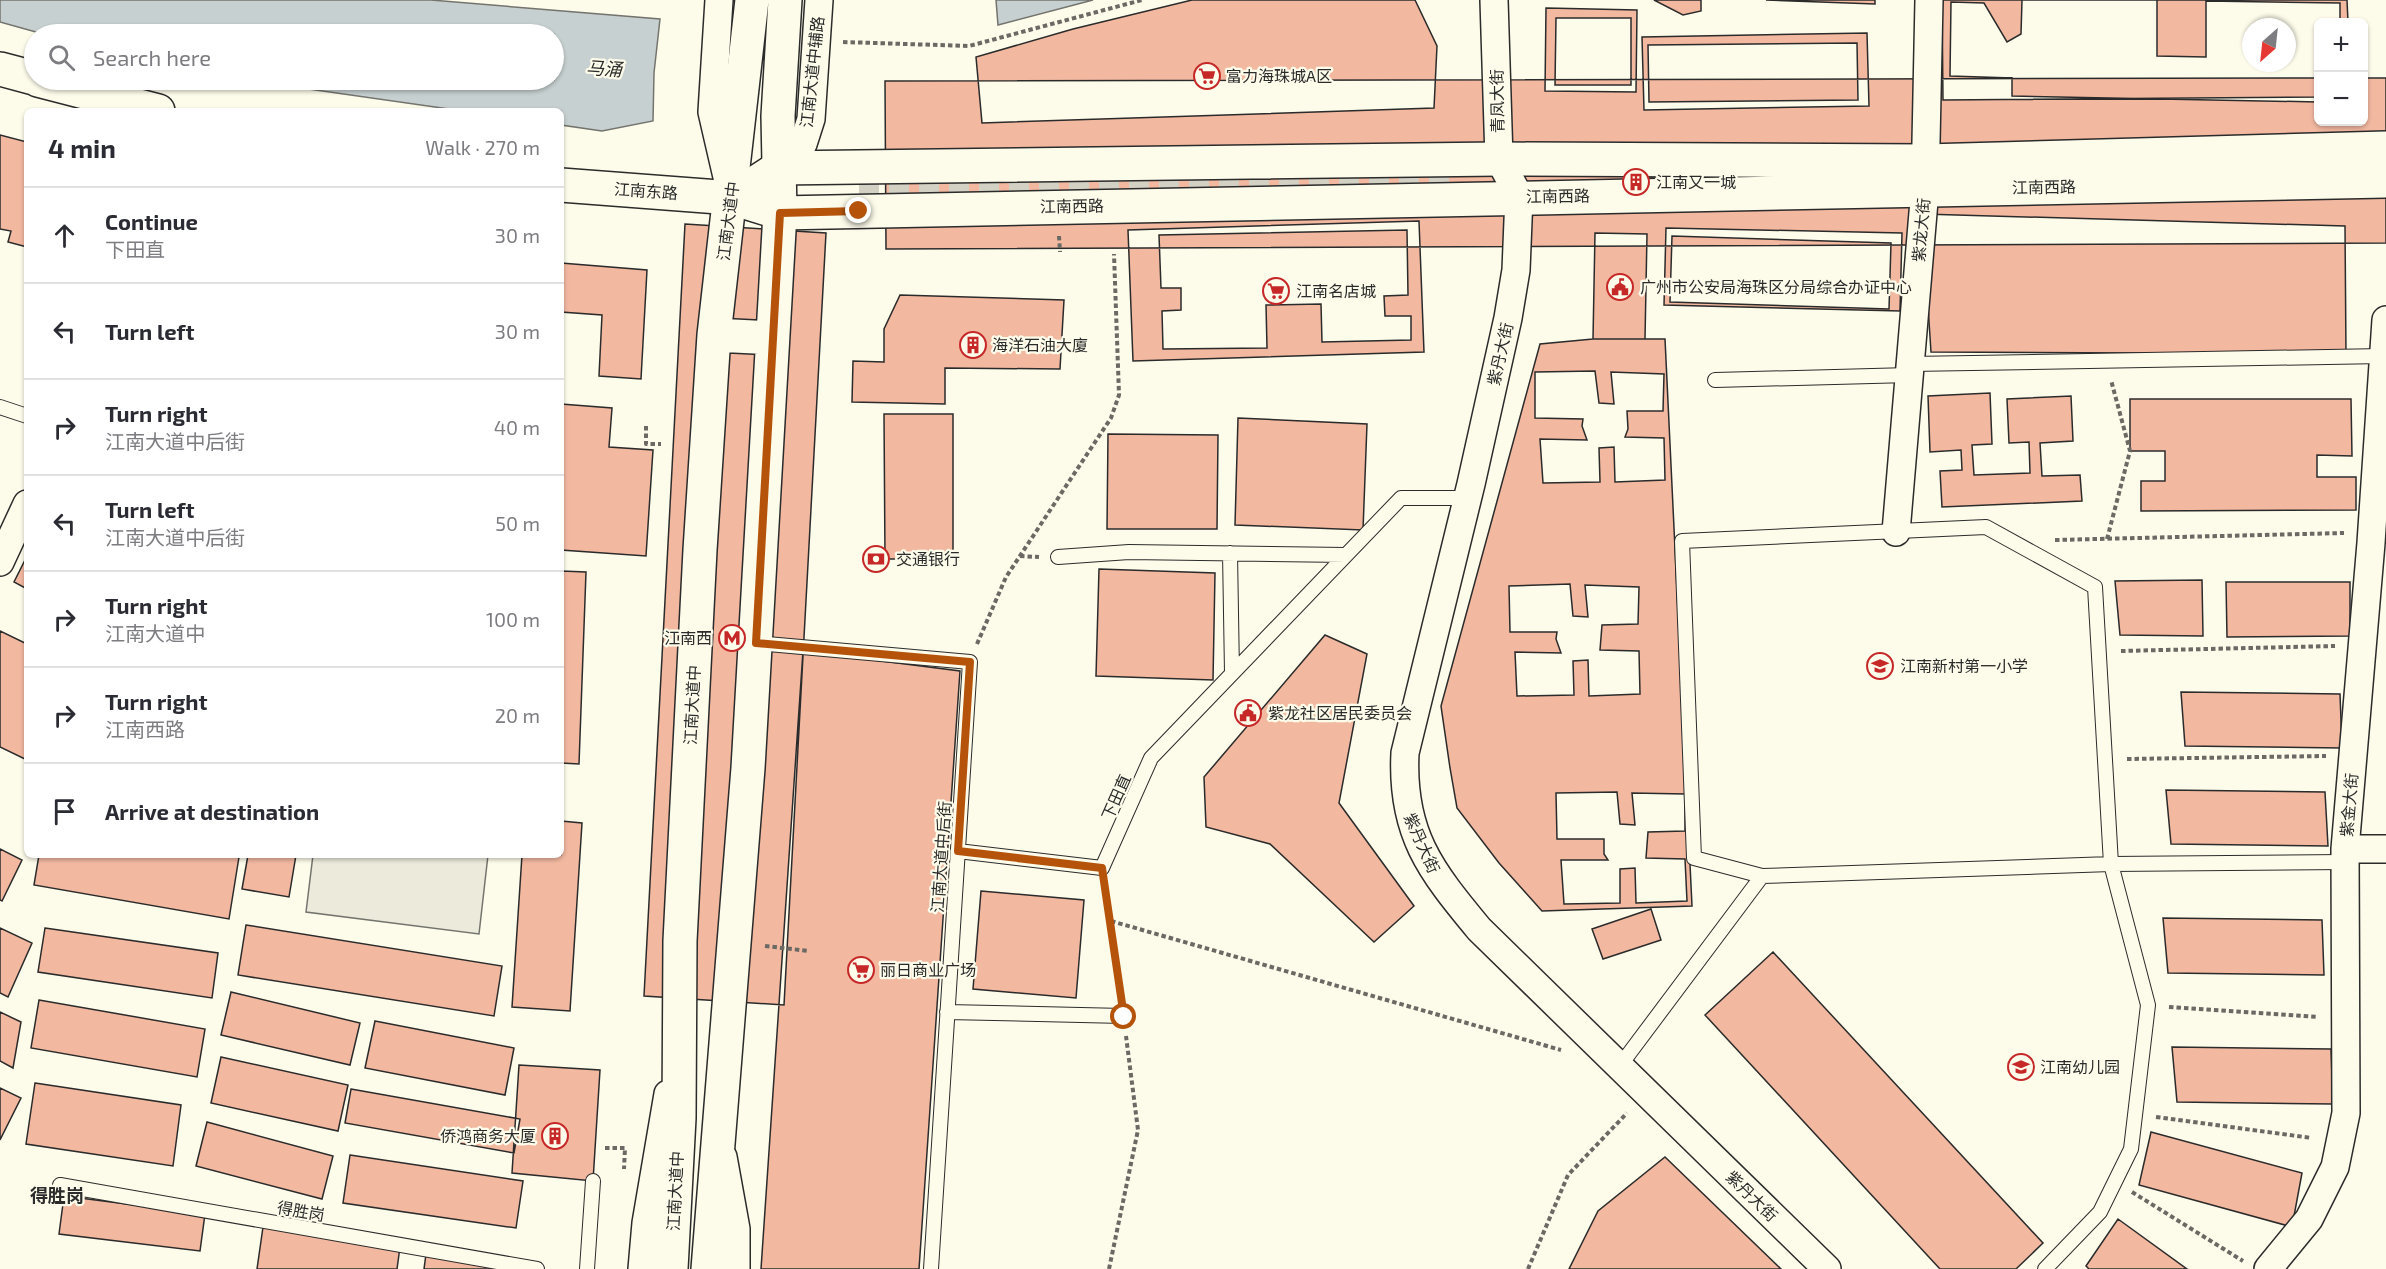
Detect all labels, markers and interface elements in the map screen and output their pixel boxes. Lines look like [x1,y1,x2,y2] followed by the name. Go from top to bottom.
[796,15,827,129] street label: 江南大道中辅路
[2242,18,2296,72] north arrow
[2314,18,2368,126] map controls
[2314,18,2368,72] button: +
[24,24,564,90] search box
[45,41,78,74] icon: search
[93,44,211,70] text: Search here
[585,56,625,80] water label: 马涌
[1192,61,1222,91] supermarket icon: 富力海珠城A区
[1226,66,1332,85] place label: 富力海珠城A区
[1486,69,1507,133] street label: 青凤大街
[2314,72,2368,126] button: −
[48,132,116,163] text: 4 min
[425,135,540,159] text: Walk · 270 m
[1621,167,1651,197] building icon: 江南又一城
[1656,172,1736,191] place label: 江南又一城
[2012,176,2076,197] street label: 江南西路
[613,179,679,202] street label: 江南东路
[713,180,742,262] street label: 江南大道中
[1526,185,1590,206] street label: 江南西路
[1040,195,1104,216] street label: 江南西路
[845,197,871,223] route end
[1908,197,1933,263] street label: 紫龙大街
[105,208,198,234] text: Continue
[48,219,81,252] icon: ahead
[495,223,540,247] text: 30 m
[105,237,165,261] text: 下田直
[1605,272,1635,302] public building icon: 广州市公安局海珠区分局综合办证中心
[1261,276,1291,306] supermarket icon: 江南名店城
[1640,277,1912,296] place label: 广州市公安局海珠区分局综合办证中心
[1296,281,1376,300] place label: 江南名店城
[48,315,81,348] icon: left
[105,318,194,344] text: Turn left
[495,319,540,343] text: 30 m
[1483,321,1516,387] street label: 紫丹大街
[958,330,988,360] building icon: 海洋石油大廈
[992,335,1088,354] place label: 海洋石油大廈
[105,400,207,426] text: Turn right
[48,411,81,444] icon: right
[494,415,540,439] text: 40 m
[105,429,245,453] text: 江南大道中后街
[105,496,194,522] text: Turn left
[48,507,81,540] icon: left
[495,511,540,535] text: 50 m
[105,525,245,549] text: 江南大道中后街
[861,544,891,574] bank icon: 交通银行
[896,549,960,568] place label: 交通银行
[105,592,207,618] text: Turn right
[48,603,81,636] icon: right
[486,607,540,631] text: 100 m
[105,621,205,645] text: 江南大道中
[717,623,747,653] metro station icon: 江南西
[664,628,712,647] place label: 江南西
[1865,651,1895,681] school or university icon: 江南新村第一小学
[1900,656,2028,675] place label: 江南新村第一小学
[680,665,703,745] street label: 江南大道中
[105,688,207,714] text: Turn right
[1233,698,1263,728] public building icon: 紫龙社区居民委员会
[48,699,81,732] icon: right
[495,703,540,727] text: 20 m
[1268,703,1412,722] place label: 紫龙社区居民委员会
[105,717,185,741] text: 江南西路
[1097,771,1134,823] street label: 下田直
[2336,772,2361,838] street label: 紫金大街
[48,795,81,828] icon: arrive
[105,798,319,824] text: Arrive at destination
[927,800,954,913] street label: 江南大道中后街
[1401,810,1444,876] street label: 紫丹大街
[846,955,876,985] supermarket icon: 丽日商业广场
[880,960,976,979] place label: 丽日商业广场
[1110,1003,1136,1029] route start
[2006,1052,2036,1082] school or university icon: 江南幼儿园
[2040,1057,2120,1076] place label: 江南幼儿园
[540,1121,570,1151] building icon: 侨鸿商务大厦
[440,1126,536,1145] place label: 侨鸿商务大厦
[663,1151,686,1231] street label: 江南大道中
[1723,1167,1782,1225] street label: 紫丹大街
[30,1184,84,1206] district label: 得胜岗
[276,1197,326,1224] street label: 得胜岗

